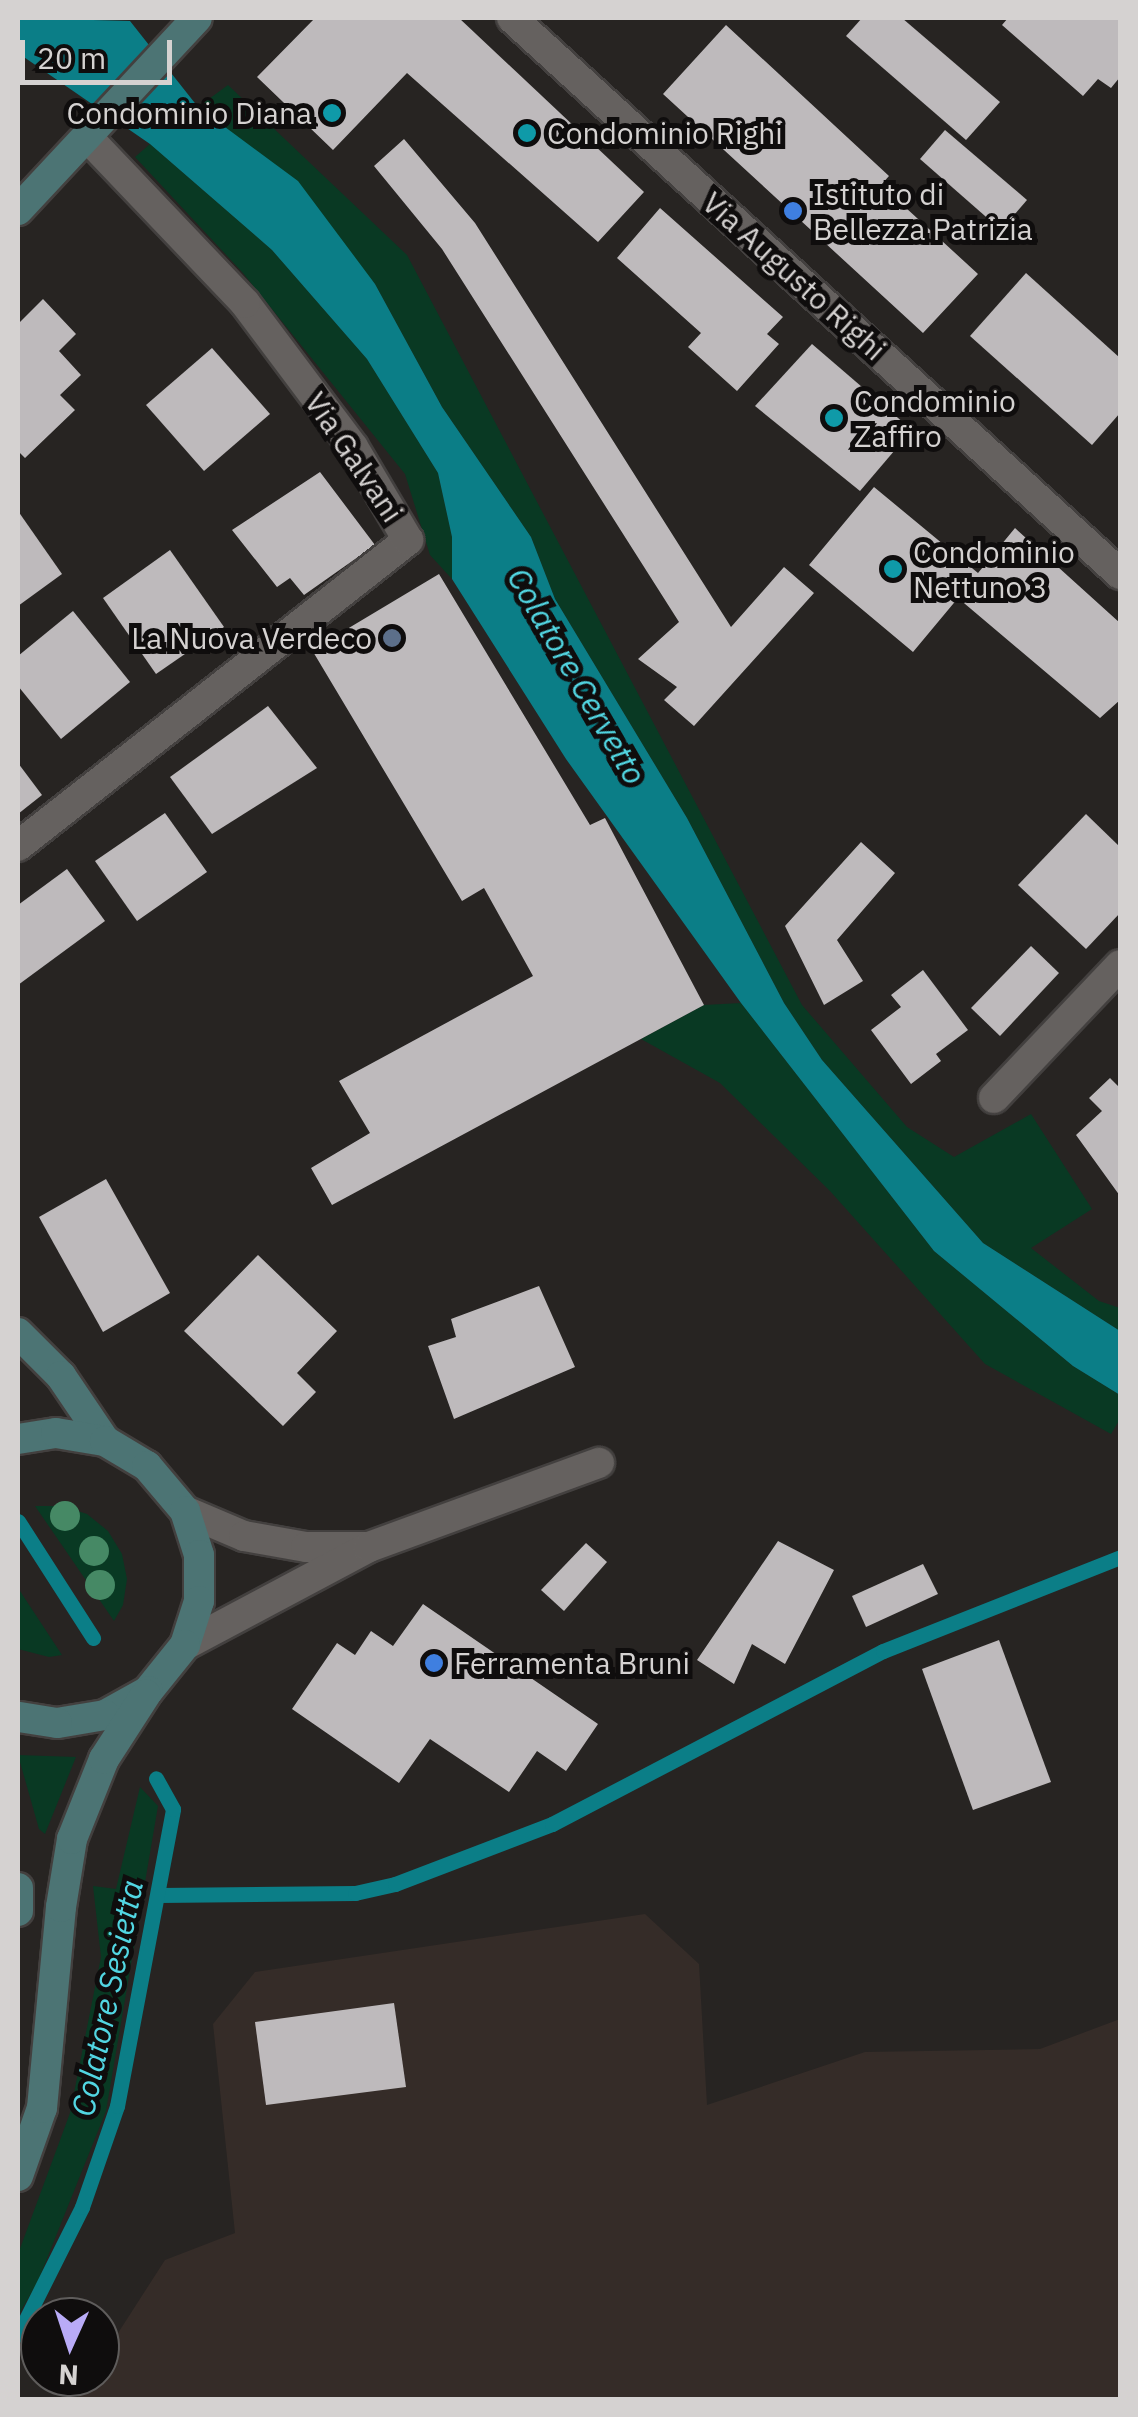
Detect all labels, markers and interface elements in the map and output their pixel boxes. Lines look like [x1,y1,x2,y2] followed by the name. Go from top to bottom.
[25,20,178,82] scale bar
[37,38,106,77] text: 20 m
[67,95,312,131] place label: Condominio Diana
[321,102,343,124] marker: Condominio Diana
[547,115,783,151] place label: Condominio Righi
[516,122,538,144] marker: Condominio Righi
[813,176,1033,246] place label: Istituto di Bellezza Patrizia
[695,184,893,368] street label: Via Augusto Righi
[782,200,804,222] marker: Istituto di Bellezza Patrizia
[854,383,1016,454] place label: Condominio Zaffiro
[298,385,410,529] street label: Via Galvani
[823,407,845,429] marker: Condominio Zaffiro
[913,534,1075,604] place label: Condominio Nettuno 3
[882,558,904,580] marker: Condominio Nettuno 3
[499,561,655,791] water label: Colatore Cervetto
[131,620,372,656] place label: La Nuova Verdeco
[381,627,403,649] marker: La Nuova Verdeco
[454,1645,690,1681] place label: Ferramenta Bruni
[423,1652,445,1674] marker: Ferramenta Bruni
[63,1876,151,2120] water label: Colatore Sesietta
[20,2297,120,2397] north arrow
[57,2356,80,2394] text: N

